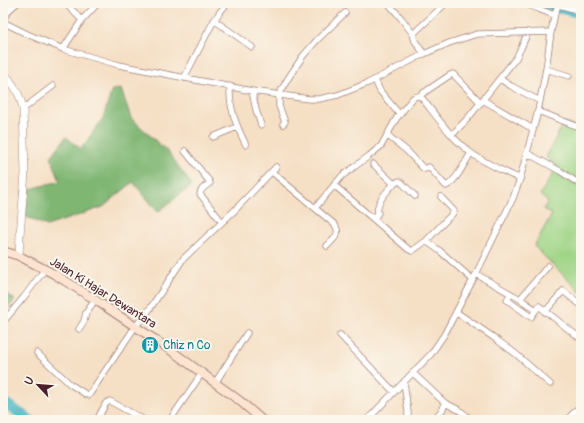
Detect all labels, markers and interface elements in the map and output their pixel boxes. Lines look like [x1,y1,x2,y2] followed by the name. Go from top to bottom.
[47,254,159,332] street label: Jalan Ki Hajar Dewantara
[140,335,160,355] building icon: Chiz n Co
[163,338,211,353] place label: Chiz n Co
[18,365,58,405] north arrow
[22,375,37,387] text: U

